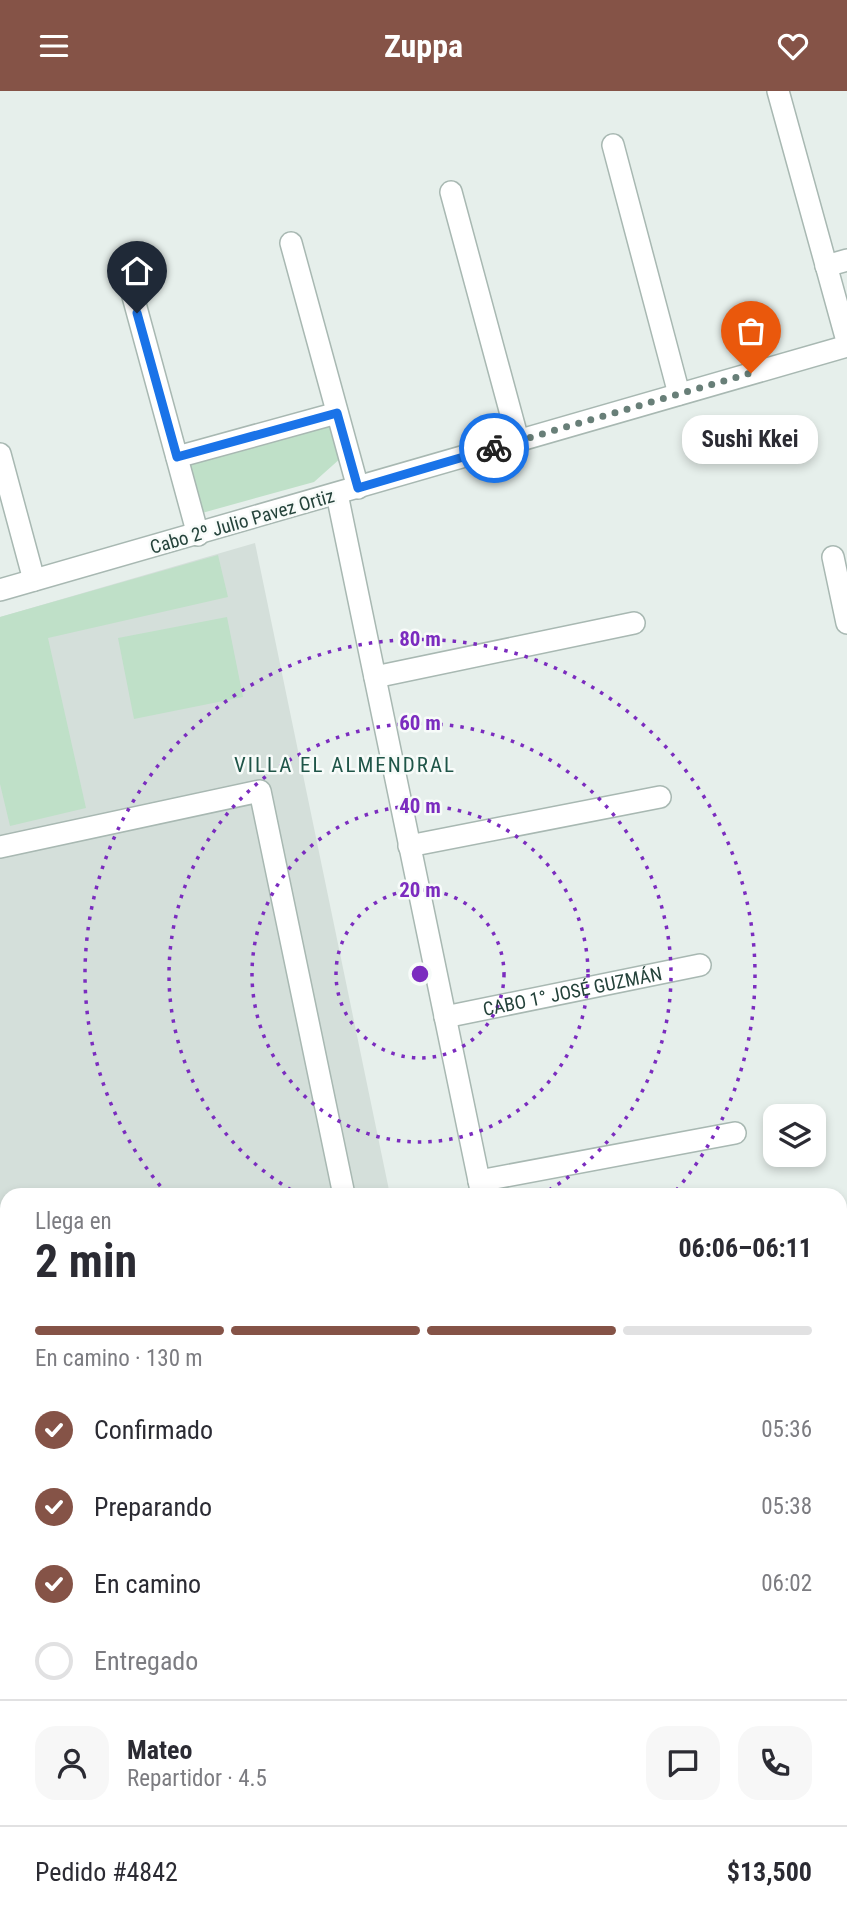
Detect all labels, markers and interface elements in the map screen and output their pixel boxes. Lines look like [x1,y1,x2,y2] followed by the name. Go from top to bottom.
[35,27,73,65] icon: menu
[384,27,463,65] text: Zuppa
[774,27,812,65] icon: heart
[107,241,167,313] pin
[118,252,156,290] icon: home
[721,301,781,373] pin
[732,312,770,350] icon: bag
[459,413,529,483] courier
[683,415,819,464] callout: Sushi Kkei
[702,426,798,453] text: Sushi Kkei
[475,429,513,467] icon: bike
[147,484,337,559] street label: Cabo 2º Julio Pavez Ortiz
[399,627,441,651] text: 80 m
[399,711,441,735] text: 60 m
[234,753,456,777] district label: VILLA EL ALMENDRAL
[399,794,441,818] text: 40 m
[399,878,441,902] text: 20 m
[408,962,432,986] centre of rings
[481,962,664,1021] street label: CABO 1° JOSÉ GUZMÁN
[763,1104,826,1167] map controls
[763,1104,826,1167] button: layers
[35,1208,112,1235] text: Llega en
[678,1233,812,1263] text: 06:06–06:11
[35,1234,137,1288] text: 2 min
[35,1345,203,1372] text: En camino · 130 m
[35,1411,73,1449] icon: check
[94,1415,213,1445] text: Confirmado
[761,1416,812,1443] text: 05:36
[35,1488,73,1526] icon: check
[94,1492,212,1522] text: Preparando
[761,1493,812,1520] text: 05:38
[35,1565,73,1603] icon: check
[94,1569,201,1599] text: En camino
[761,1570,812,1597] text: 06:02
[94,1646,198,1676] text: Entregado
[35,1726,109,1800] button: person
[646,1726,720,1800] button: chat
[738,1726,812,1800] button: phone
[127,1735,192,1765] text: Mateo
[127,1765,267,1792] text: Repartidor · 4.5
[35,1857,178,1887] text: Pedido #4842
[727,1857,812,1887] text: $13,500

